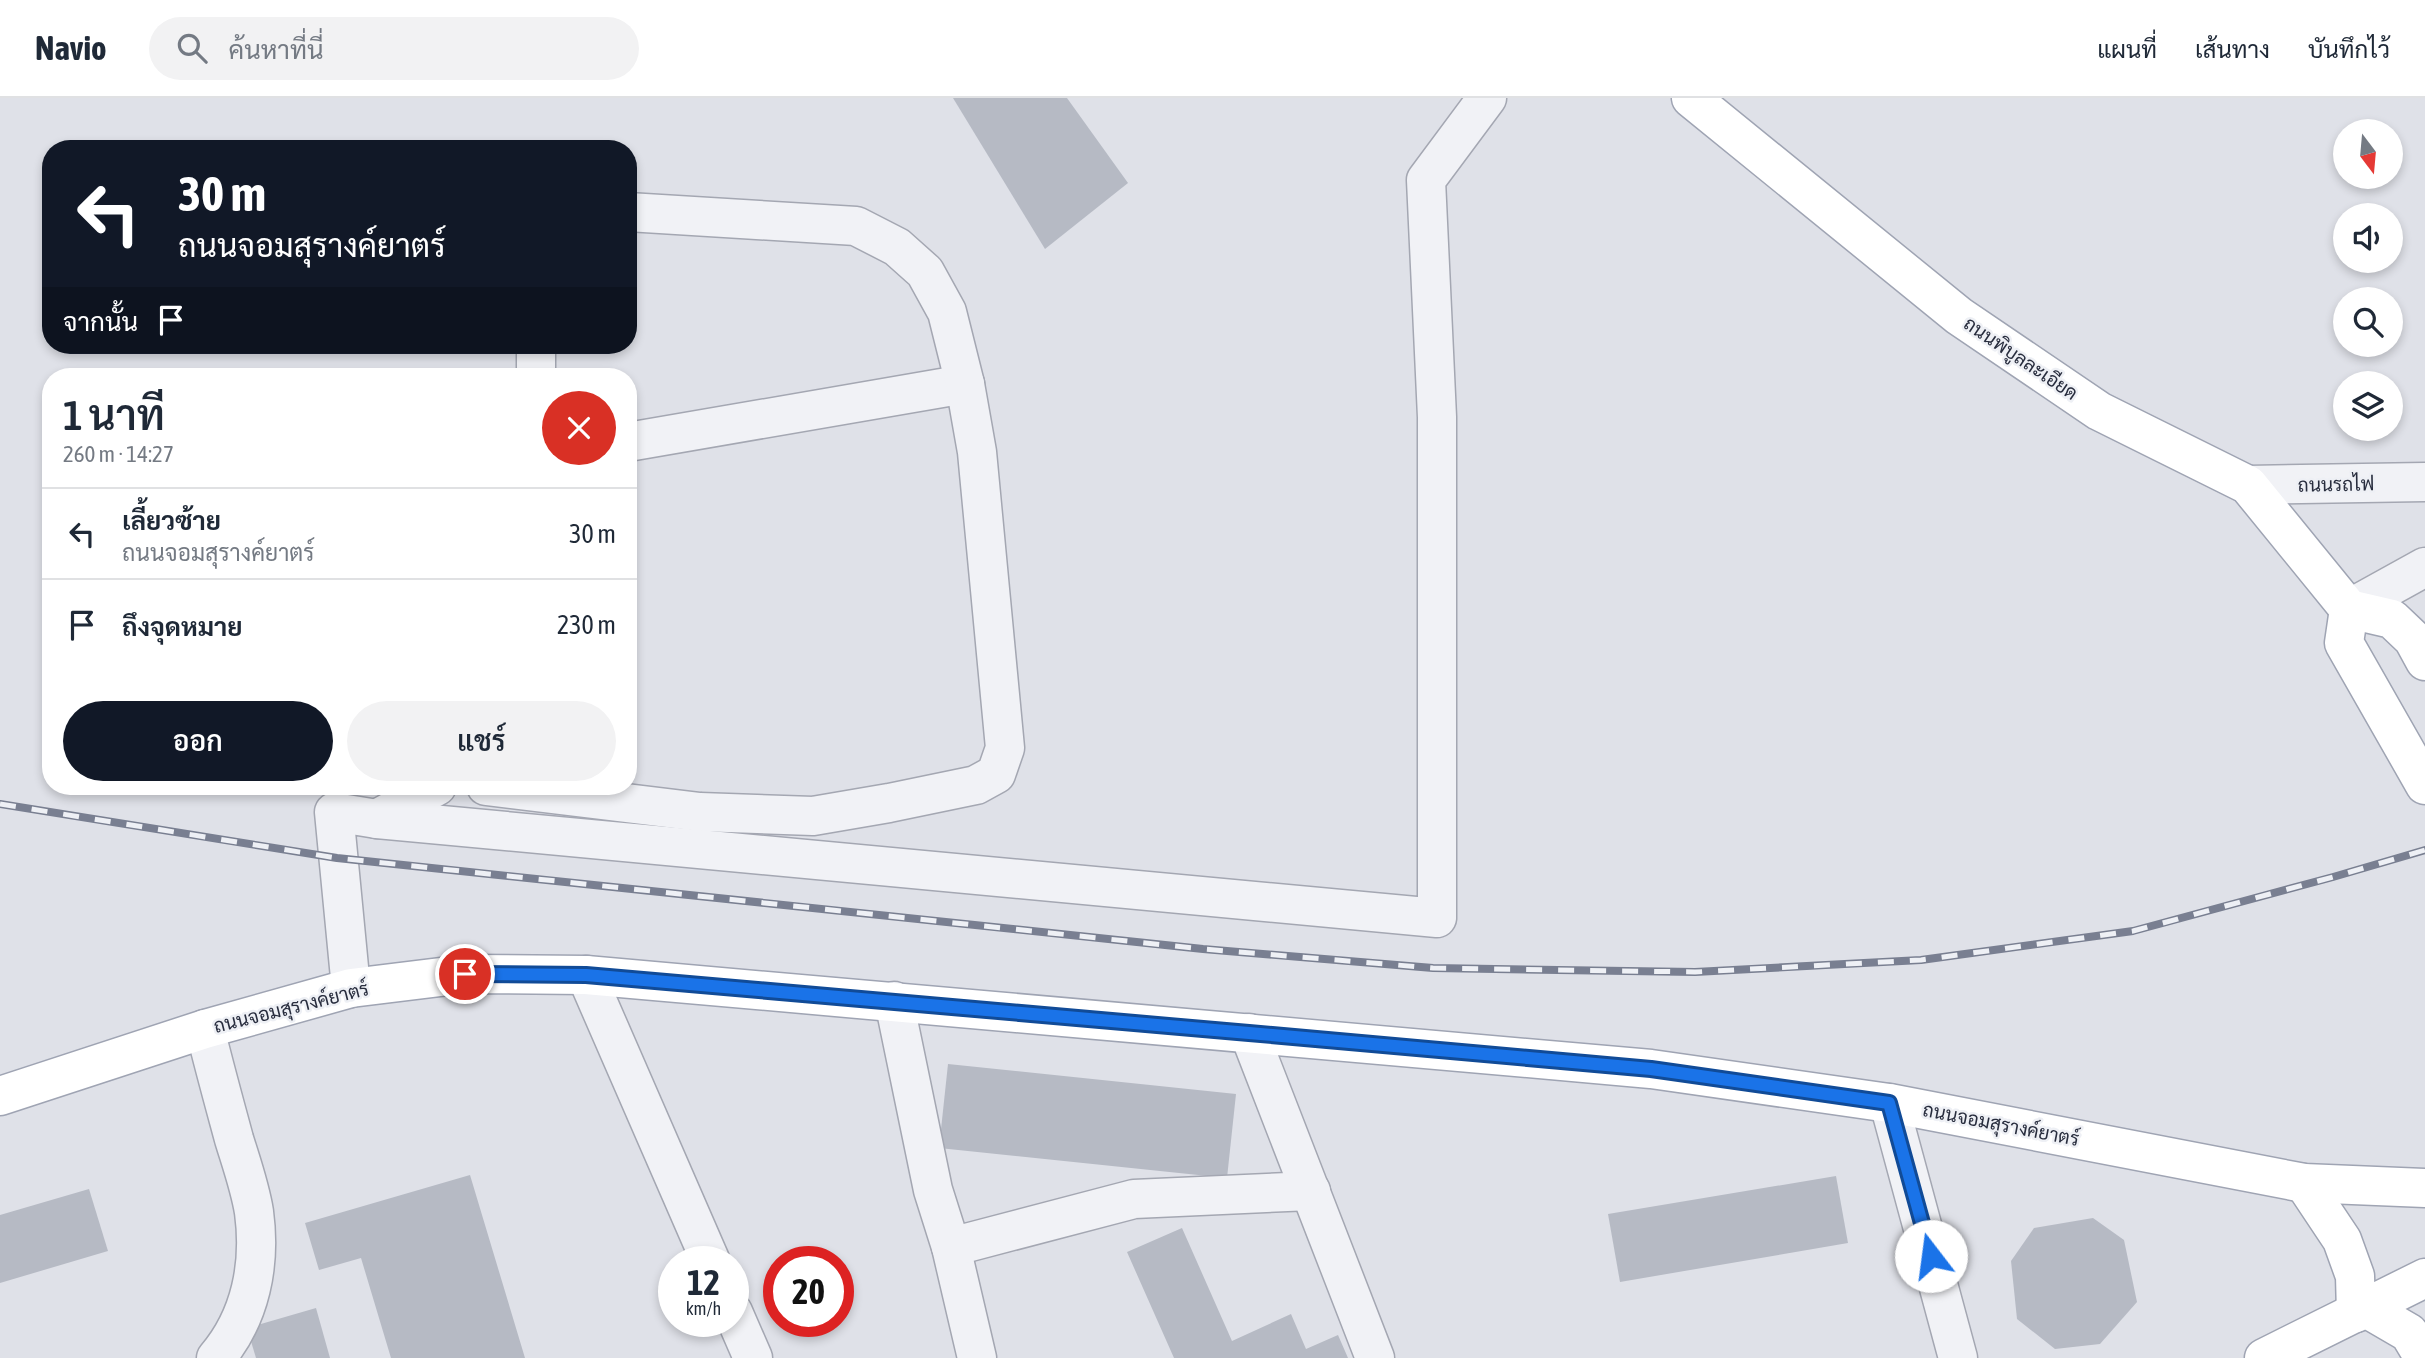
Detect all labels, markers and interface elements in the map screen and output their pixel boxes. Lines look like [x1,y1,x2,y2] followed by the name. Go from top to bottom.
[149,17,639,80] search box
[35,29,107,67] text: Navio
[173,29,211,67] icon: search
[229,35,324,65] text: ค้นหาที่นี่
[2097,36,2157,63] text: แผนที่
[2195,36,2270,63] text: เส้นทาง
[2308,36,2390,63] text: บันทึกไว้
[2333,119,2403,189] north arrow
[2333,119,2403,441] map controls
[178,165,266,221] text: 30 m
[63,168,154,259] icon: left
[2333,203,2403,273] button: sound
[178,227,446,264] text: ถนนจอมสุรางค์ยาตร์
[2333,287,2403,357] button: search
[152,301,190,339] icon: arrive
[63,307,138,337] text: จากนั้น
[1958,311,2083,407] street label: ถนนพิบูลละเอียด
[2333,371,2403,441] button: layers
[63,391,165,439] text: 1 นาที
[542,391,616,465] button: close
[63,441,174,467] text: 260 m · 14:27
[2298,471,2374,496] street label: ถนนรถไฟ
[122,506,221,536] text: เลี้ยวซ้าย
[63,515,101,553] icon: left
[569,519,616,549] text: 30 m
[122,540,314,566] text: ถนนจอมสุรางค์ยาตร์
[63,606,101,644] icon: arrive
[557,610,616,640] text: 230 m
[122,612,243,642] text: ถึงจุดหมาย
[63,701,333,781] button: ออก
[347,701,616,781] button: แชร์
[435,944,495,1004] pin
[446,955,484,993] icon: arrive
[211,976,371,1039] street label: ถนนจอมสุรางค์ยาตร์
[1920,1097,2081,1152] street label: ถนนจอมสุรางค์ยาตร์
[1894,1219,1968,1293] position arrow
[763,1246,854,1337] speed limit sign: 20
[687,1262,720,1302] text: 12
[686,1298,721,1319] text: km/h

